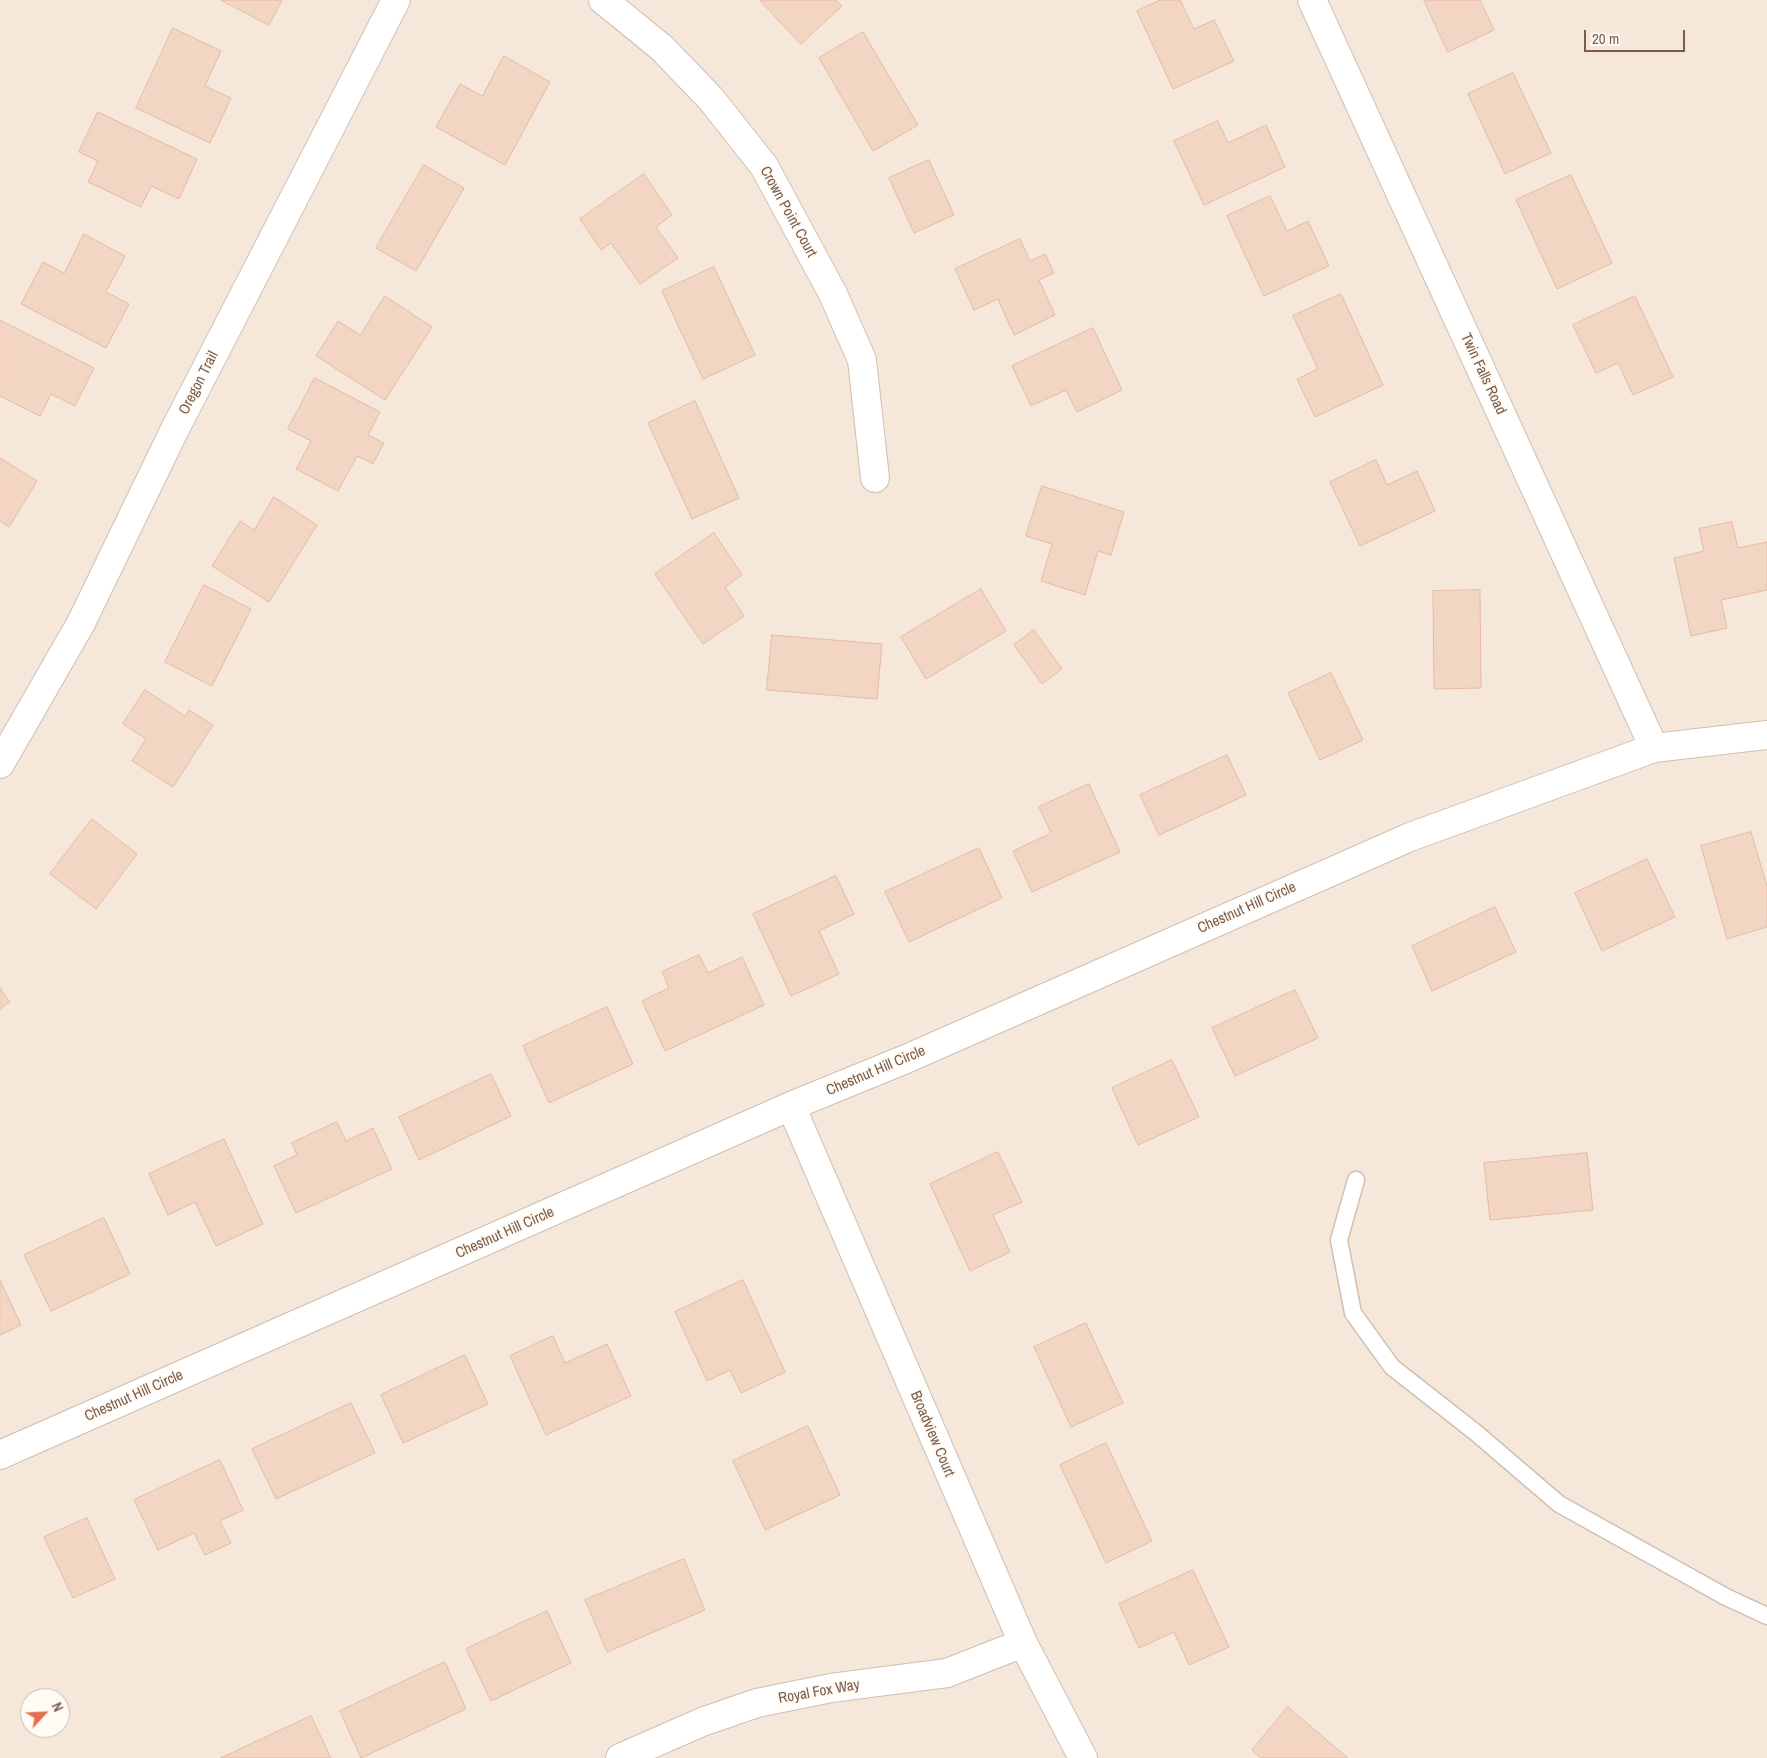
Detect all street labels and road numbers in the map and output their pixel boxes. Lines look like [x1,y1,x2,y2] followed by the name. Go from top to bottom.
[756,163,820,261] street label: Crown Point Court
[1456,331,1510,417] street label: Twin Falls Road
[175,348,223,418] street label: Oregon Trail
[1195,878,1299,938] street label: Chestnut Hill Circle
[824,1042,928,1100] street label: Chestnut Hill Circle
[453,1203,557,1263] street label: Chestnut Hill Circle
[82,1366,186,1426] street label: Chestnut Hill Circle
[906,1388,958,1480] street label: Broadview Court
[777,1676,861,1708] street label: Royal Fox Way

